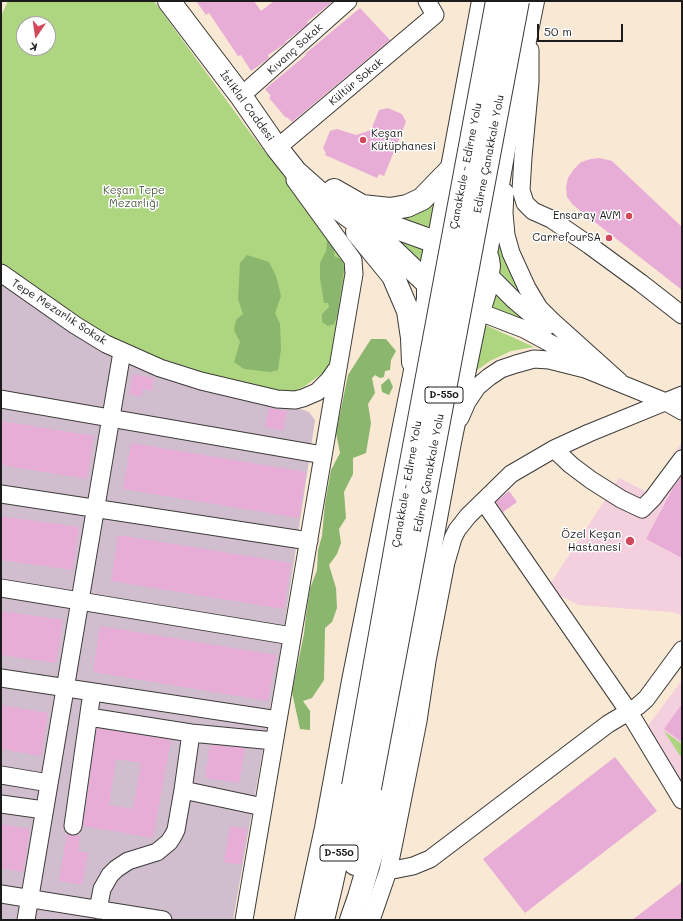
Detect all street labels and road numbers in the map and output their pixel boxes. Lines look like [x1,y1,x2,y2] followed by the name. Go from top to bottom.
[265,21,325,77] street label: Kıvanç Sokak
[326,56,386,108] street label: Kültür Sokak
[217,68,277,144] street label: İstiklal Caddesi
[471,94,507,214] street label: Edirne Çanakkale Yolu
[447,102,485,230] street label: Çanakkale - Edirne Yolu
[9,276,109,348] street label: Tepe Mezarlık Sokak
[425,387,463,403] road number: D-550
[411,413,447,533] street label: Edirne Çanakkale Yolu
[389,420,425,548] street label: Çanakkale - Edirne Yolu
[320,845,358,861] road number: D-550

